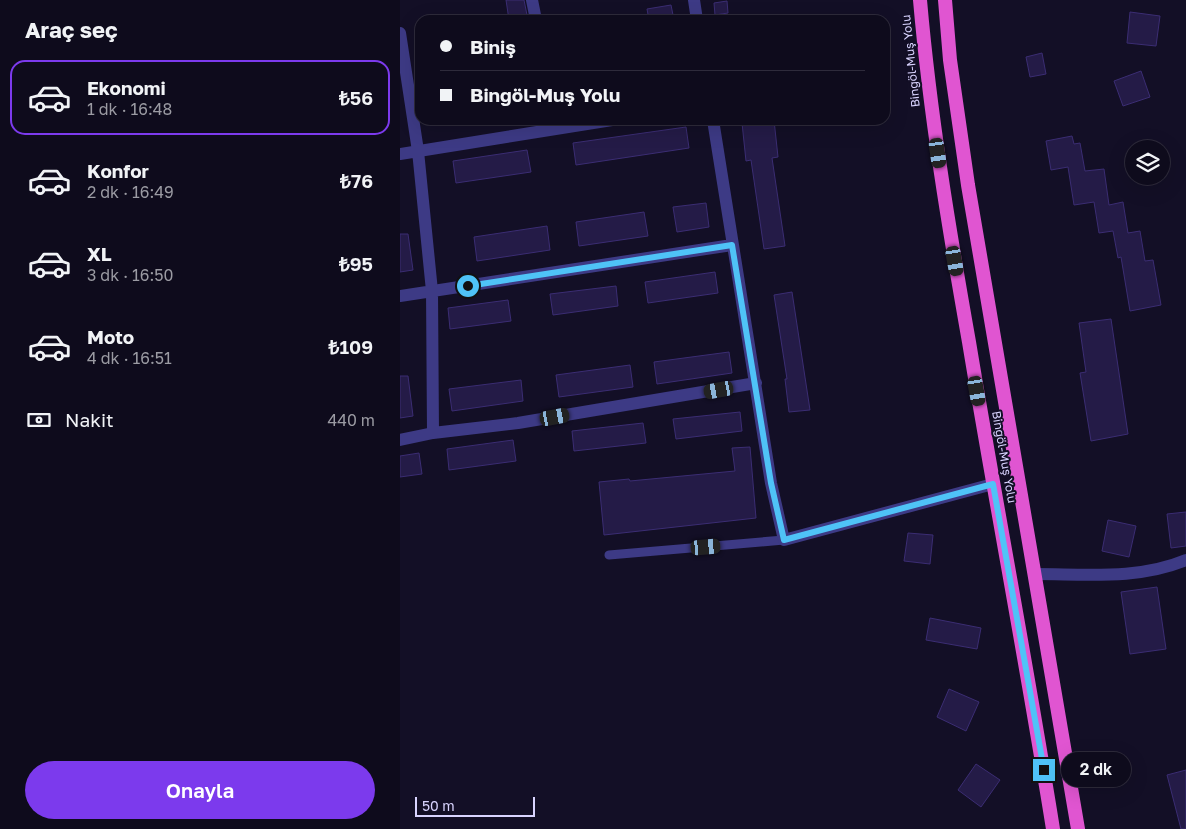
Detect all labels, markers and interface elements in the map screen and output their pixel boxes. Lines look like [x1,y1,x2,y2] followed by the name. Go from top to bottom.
[898,14,923,108] street label: Bingöl-Muş Yolu
[25,16,118,43] text: Araç seç
[470,35,516,58] text: Biniş
[27,75,72,120] icon: car
[87,76,166,99] text: Ekonomi
[470,83,620,106] text: Bingöl-Muş Yolu
[339,86,373,109] text: ₺56
[87,99,172,119] text: 1 dk · 16:48
[928,137,947,169] car
[1125,140,1170,185] map controls
[1125,140,1170,185] button: layers
[27,158,72,203] icon: car
[87,159,149,182] text: Konfor
[340,169,373,192] text: ₺76
[87,182,174,202] text: 2 dk · 16:49
[27,241,72,286] icon: car
[87,242,112,265] text: XL
[945,245,964,277] car
[339,252,373,275] text: ₺95
[87,265,173,285] text: 3 dk · 16:50
[457,275,479,297] route start
[27,324,72,369] icon: car
[87,325,134,348] text: Moto
[329,335,373,358] text: ₺109
[87,348,172,368] text: 4 dk · 16:51
[967,375,986,407] car
[702,380,735,400] car
[25,406,53,434] icon: cash
[538,407,571,427] car
[65,408,114,431] text: Nakit
[327,410,375,430] text: 440 m
[989,410,1020,504] street label: Bingöl-Muş Yolu
[690,538,721,556] car
[1062,752,1132,788] callout: 2 dk
[1033,759,1055,781] route end
[1080,759,1112,779] text: 2 dk
[25,761,375,819] button: Onayla
[415,794,535,817] scale bar
[422,797,455,814] text: 50 m

